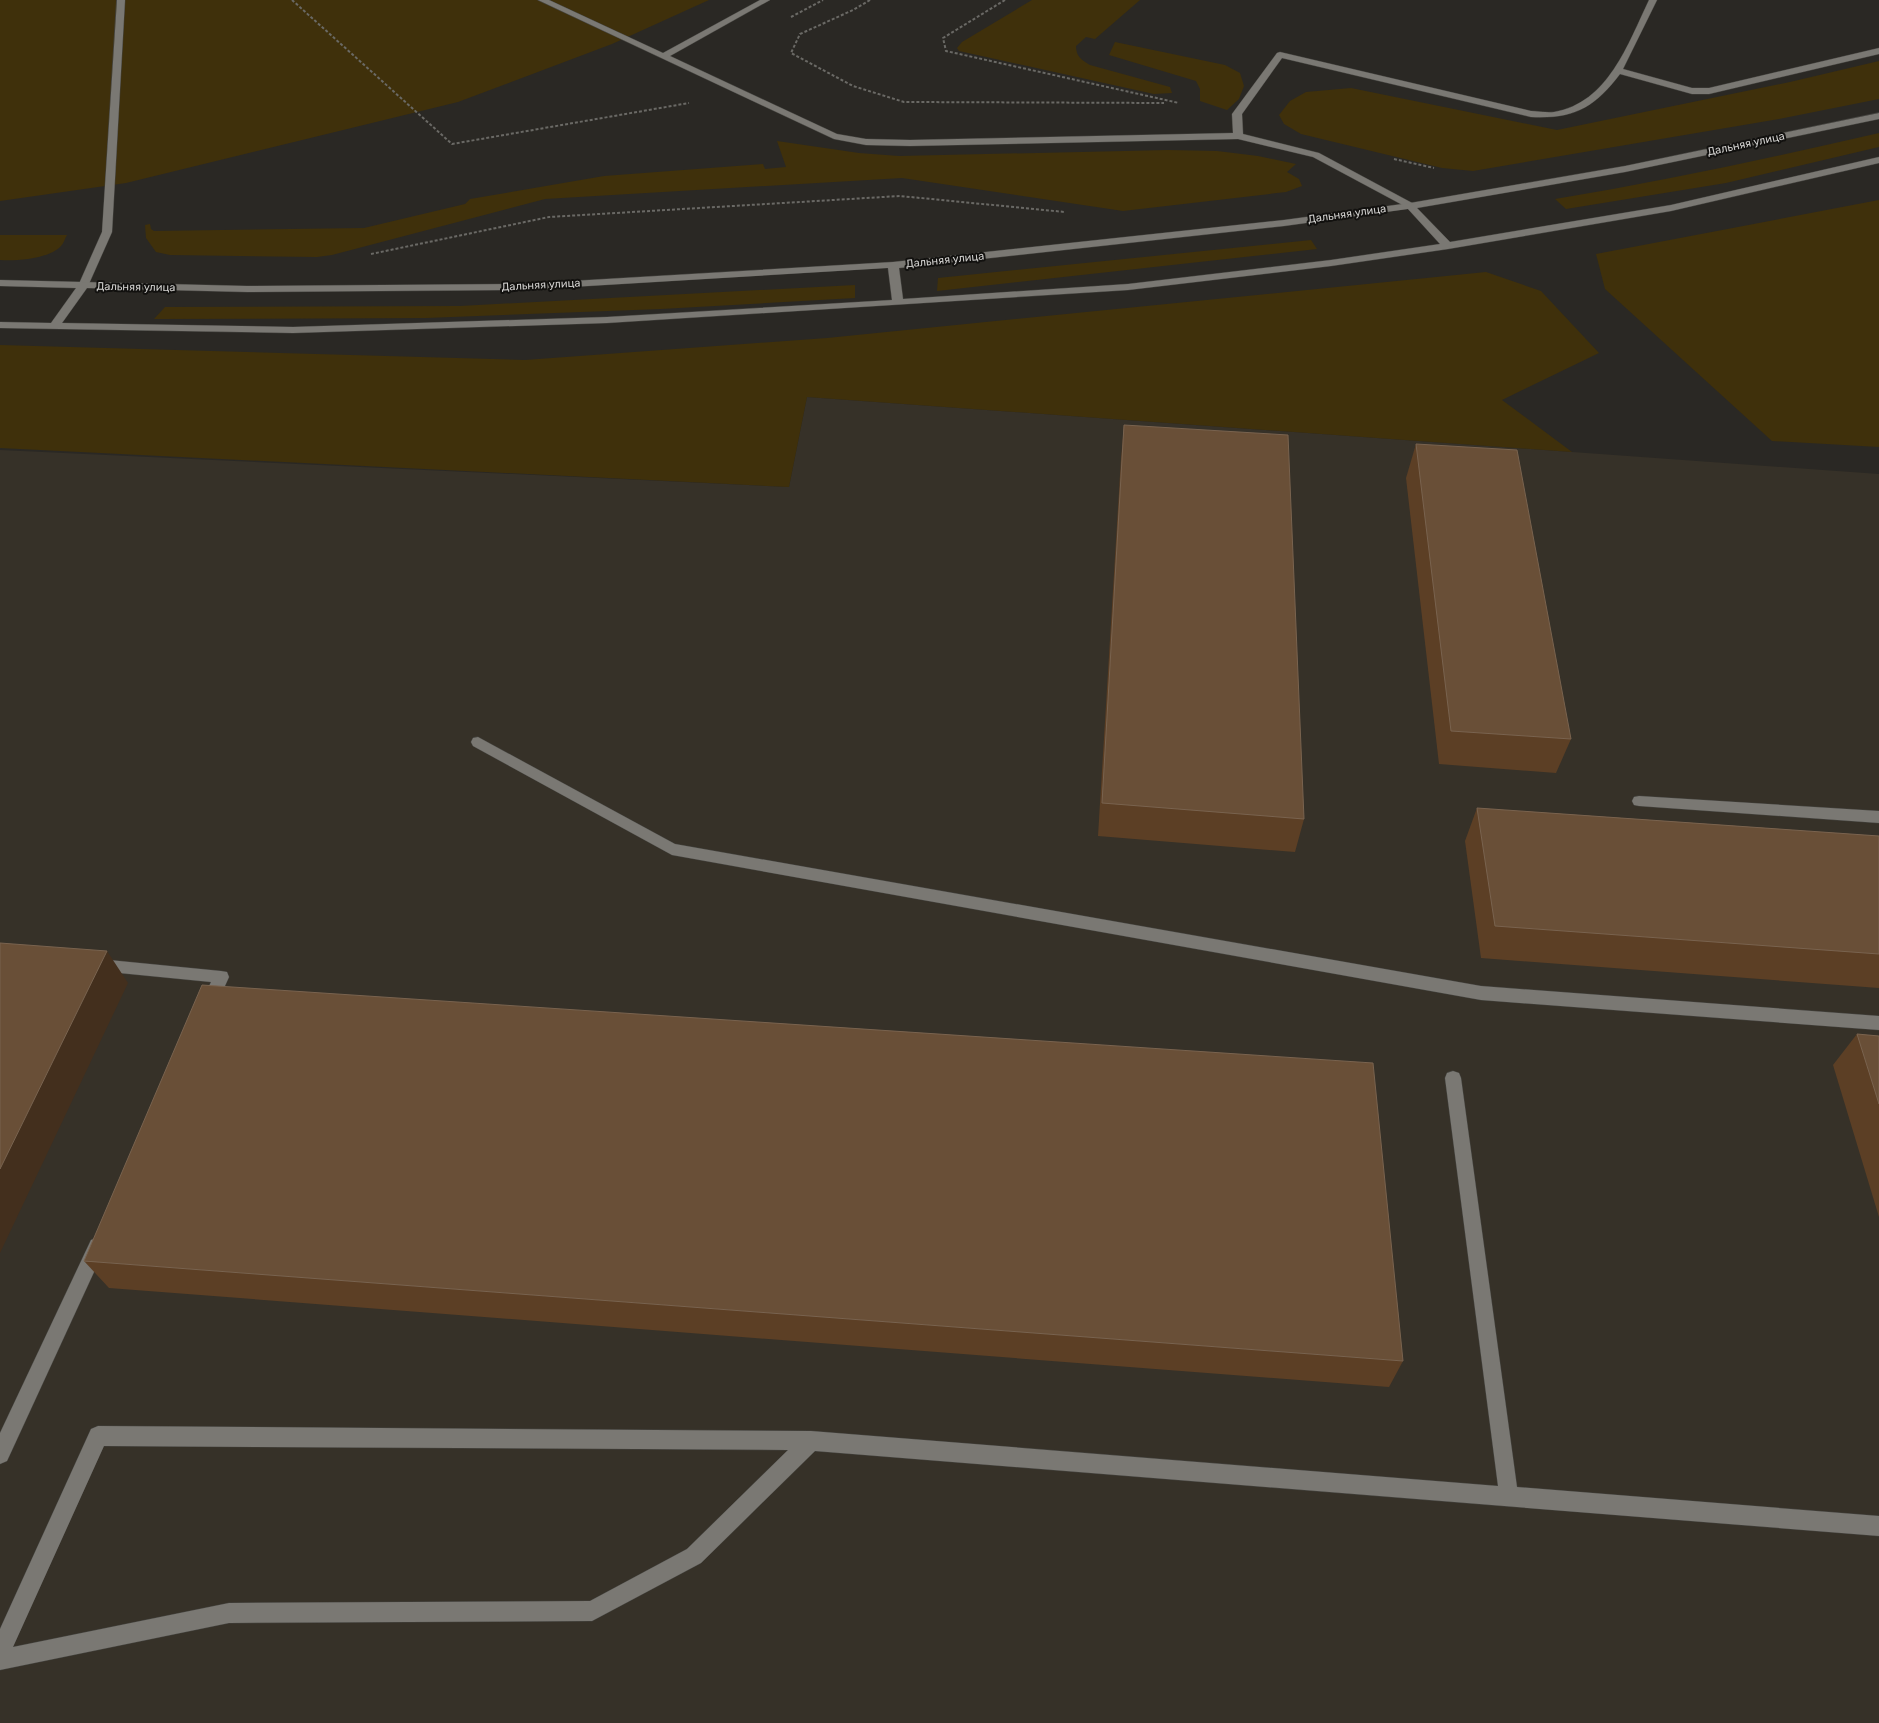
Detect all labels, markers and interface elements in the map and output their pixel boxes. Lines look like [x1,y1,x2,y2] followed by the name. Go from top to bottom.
[1706,129,1786,159] street label: Дальняя улица
[1307,202,1387,226] street label: Дальняя улица
[905,249,985,271] street label: Дальняя улица
[501,276,581,294] street label: Дальняя улица
[97,280,175,294] street label: Дальняя улица

